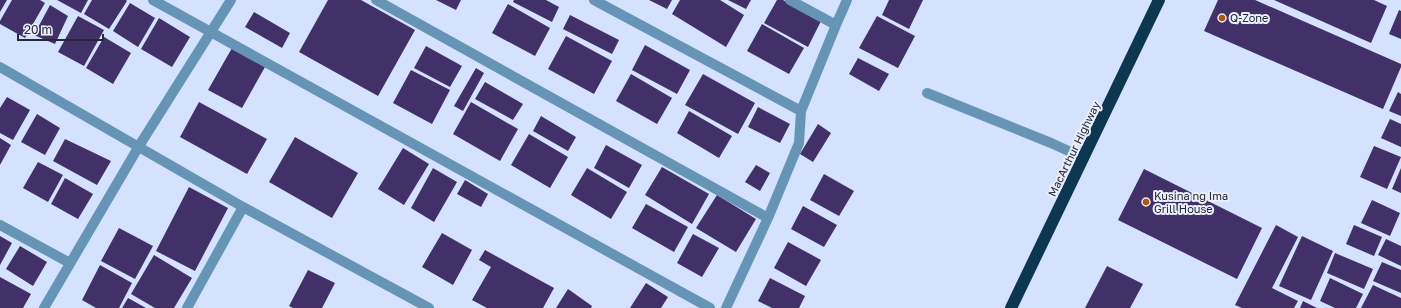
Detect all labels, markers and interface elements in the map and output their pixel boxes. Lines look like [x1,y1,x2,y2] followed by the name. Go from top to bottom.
[1230,11,1268,24] place label: Q-Zone
[1217,13,1227,23] marker: Q-Zone
[18,16,103,42] scale bar
[24,22,52,37] text: 20 m
[1045,99,1102,198] street label: MacArthur Highway
[1154,189,1228,215] place label: Kusina ng Ima Grill House
[1141,197,1151,207] marker: Kusina ng Ima Grill House

